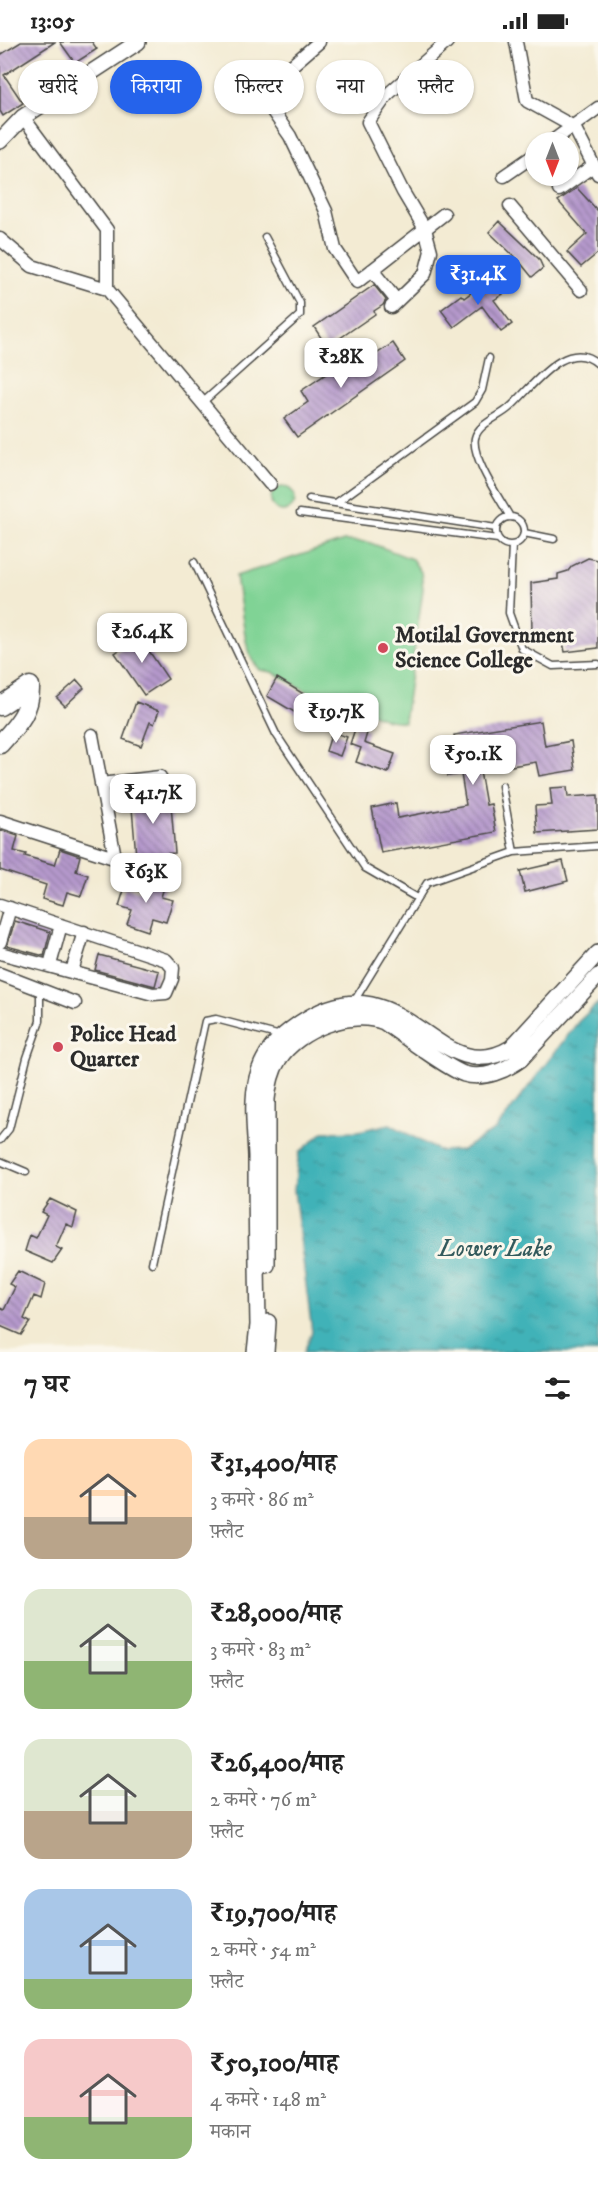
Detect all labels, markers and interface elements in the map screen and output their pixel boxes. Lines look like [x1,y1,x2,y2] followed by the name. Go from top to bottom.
[30,8,75,35] text: 13:05
[18,60,98,114] chip: खरीदें
[110,60,202,114] chip: किराया
[214,60,304,114] chip: फ़िल्टर
[316,60,385,114] chip: नया
[397,60,474,114] chip: फ़्लैट
[525,132,579,186] north arrow
[525,132,579,186] map controls
[429,255,527,306] pin: ₹31.4K
[450,262,506,287] text: ₹31.4K
[305,338,377,389] pin: ₹28K
[318,345,364,370] text: ₹28K
[93,613,191,664] pin: ₹26.4K
[111,620,173,645] text: ₹26.4K
[395,622,574,674] place label: Motilal Government Science College
[376,641,390,655] marker: Motilal Government Science College
[287,693,385,744] pin: ₹19.7K
[308,700,364,725] text: ₹19.7K
[424,735,522,786] pin: ₹50.1K
[444,742,502,767] text: ₹50.1K
[104,774,202,825] pin: ₹41.7K
[124,781,182,806] text: ₹41.7K
[110,853,182,904] pin: ₹63K
[124,860,168,885] text: ₹63K
[70,1021,177,1073] place label: Police Head Quarter
[51,1040,65,1054] marker: Police Head Quarter
[437,1234,552,1264] water label: Lower Lake
[24,1368,69,1401] text: 7 घर
[541,1372,574,1405] icon: filters
[210,1447,337,1480] text: ₹31,400/माह
[72,1463,144,1535] icon: home
[210,1488,314,1513] text: 3 कमरे · 86 m²
[210,1520,243,1545] text: फ़्लैट
[210,1597,342,1630] text: ₹28,000/माह
[72,1613,144,1685] icon: home
[210,1638,311,1663] text: 3 कमरे · 83 m²
[210,1670,243,1695] text: फ़्लैट
[210,1747,344,1780] text: ₹26,400/माह
[72,1763,144,1835] icon: home
[210,1788,316,1813] text: 2 कमरे · 76 m²
[210,1820,243,1845] text: फ़्लैट
[210,1897,336,1930] text: ₹19,700/माह
[72,1913,144,1985] icon: home
[210,1938,316,1963] text: 2 कमरे · 54 m²
[210,1970,243,1995] text: फ़्लैट
[210,2047,338,2080] text: ₹50,100/माह
[72,2063,144,2135] icon: home
[210,2088,326,2113] text: 4 कमरे · 148 m²
[210,2120,251,2145] text: मकान

